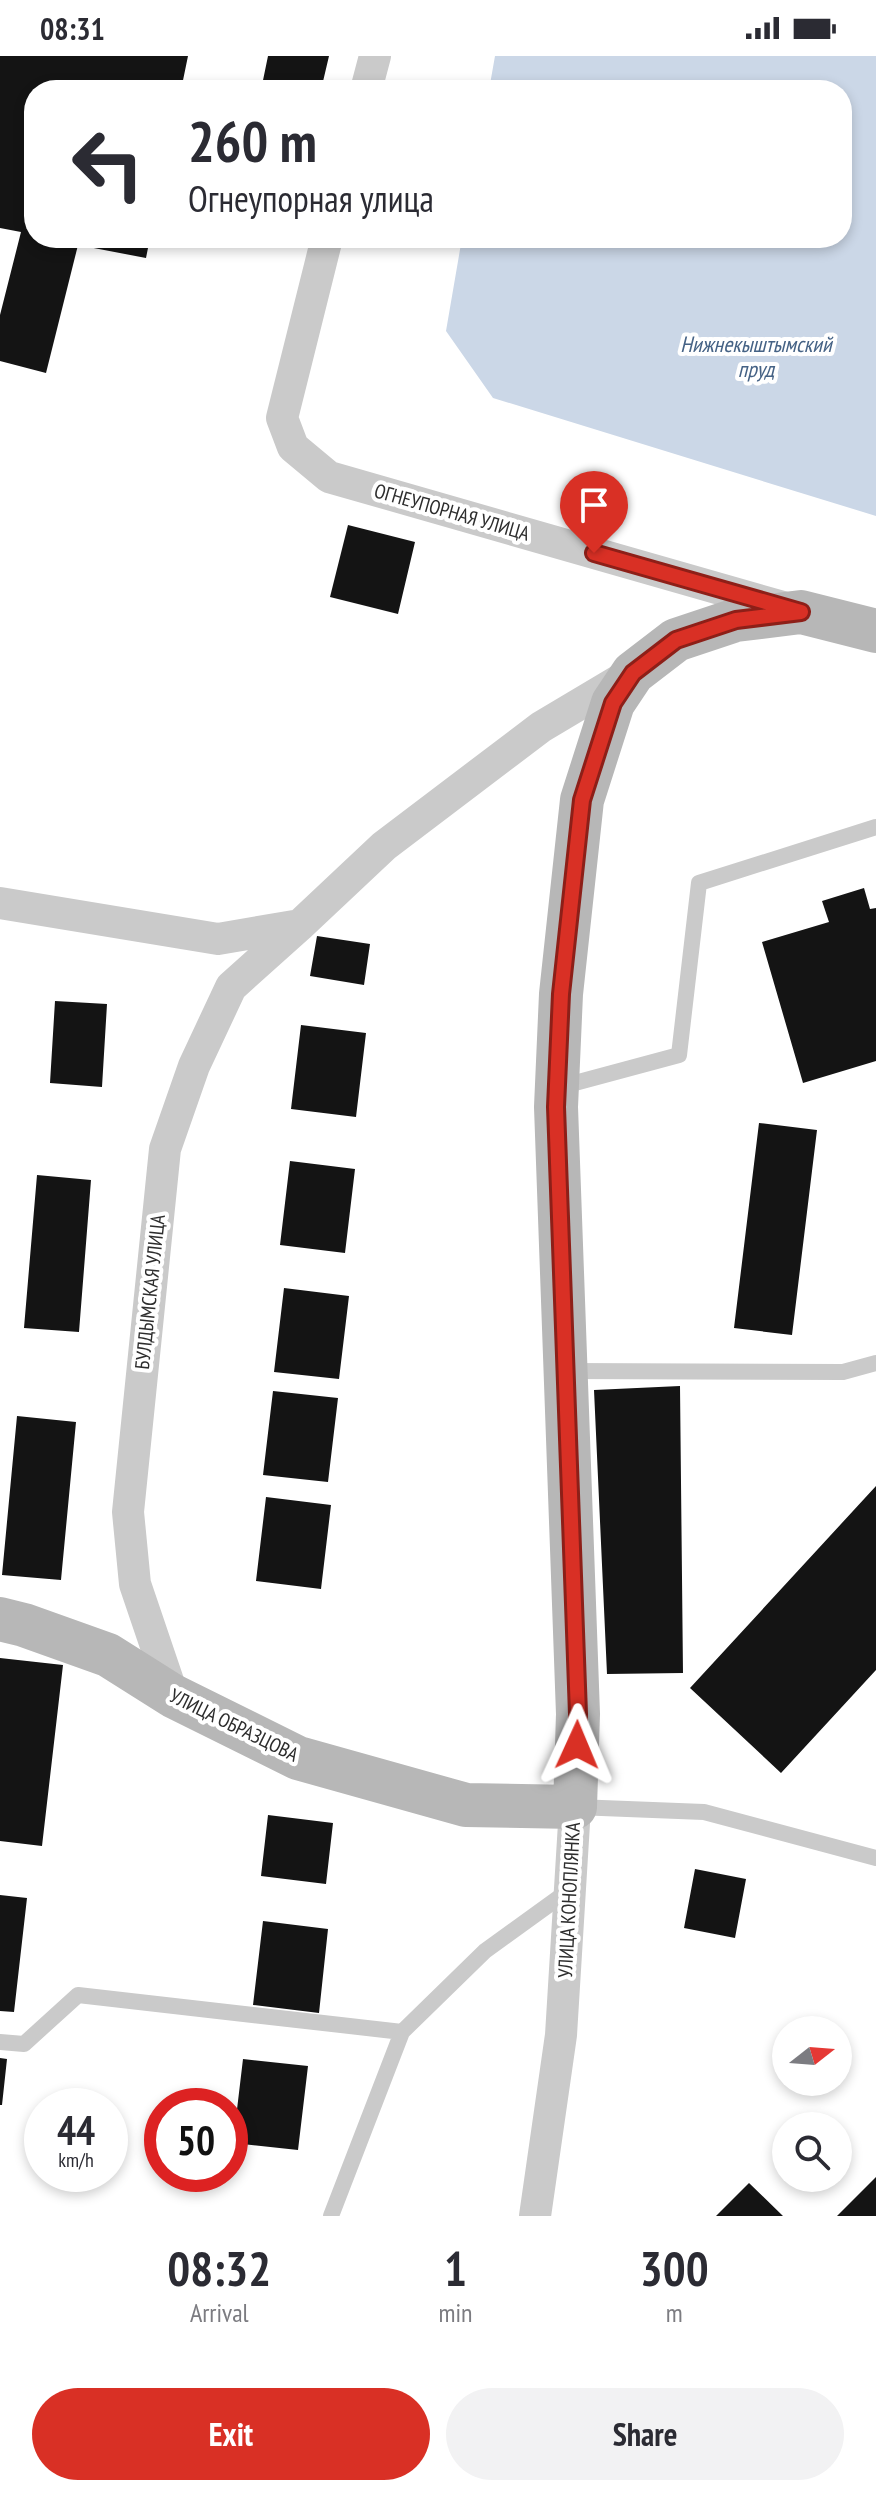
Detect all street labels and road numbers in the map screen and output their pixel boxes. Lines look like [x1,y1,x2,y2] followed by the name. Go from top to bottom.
[371,477,533,547] street label: ОГНЕУПОРНАЯ УЛИЦА
[129,1213,171,1371] street label: БУЛДЫМСКАЯ УЛИЦА
[165,1683,303,1768] street label: УЛИЦА ОБРАЗЦОВА
[552,1821,586,1978] street label: УЛИЦА КОНОПЛЯНКА

